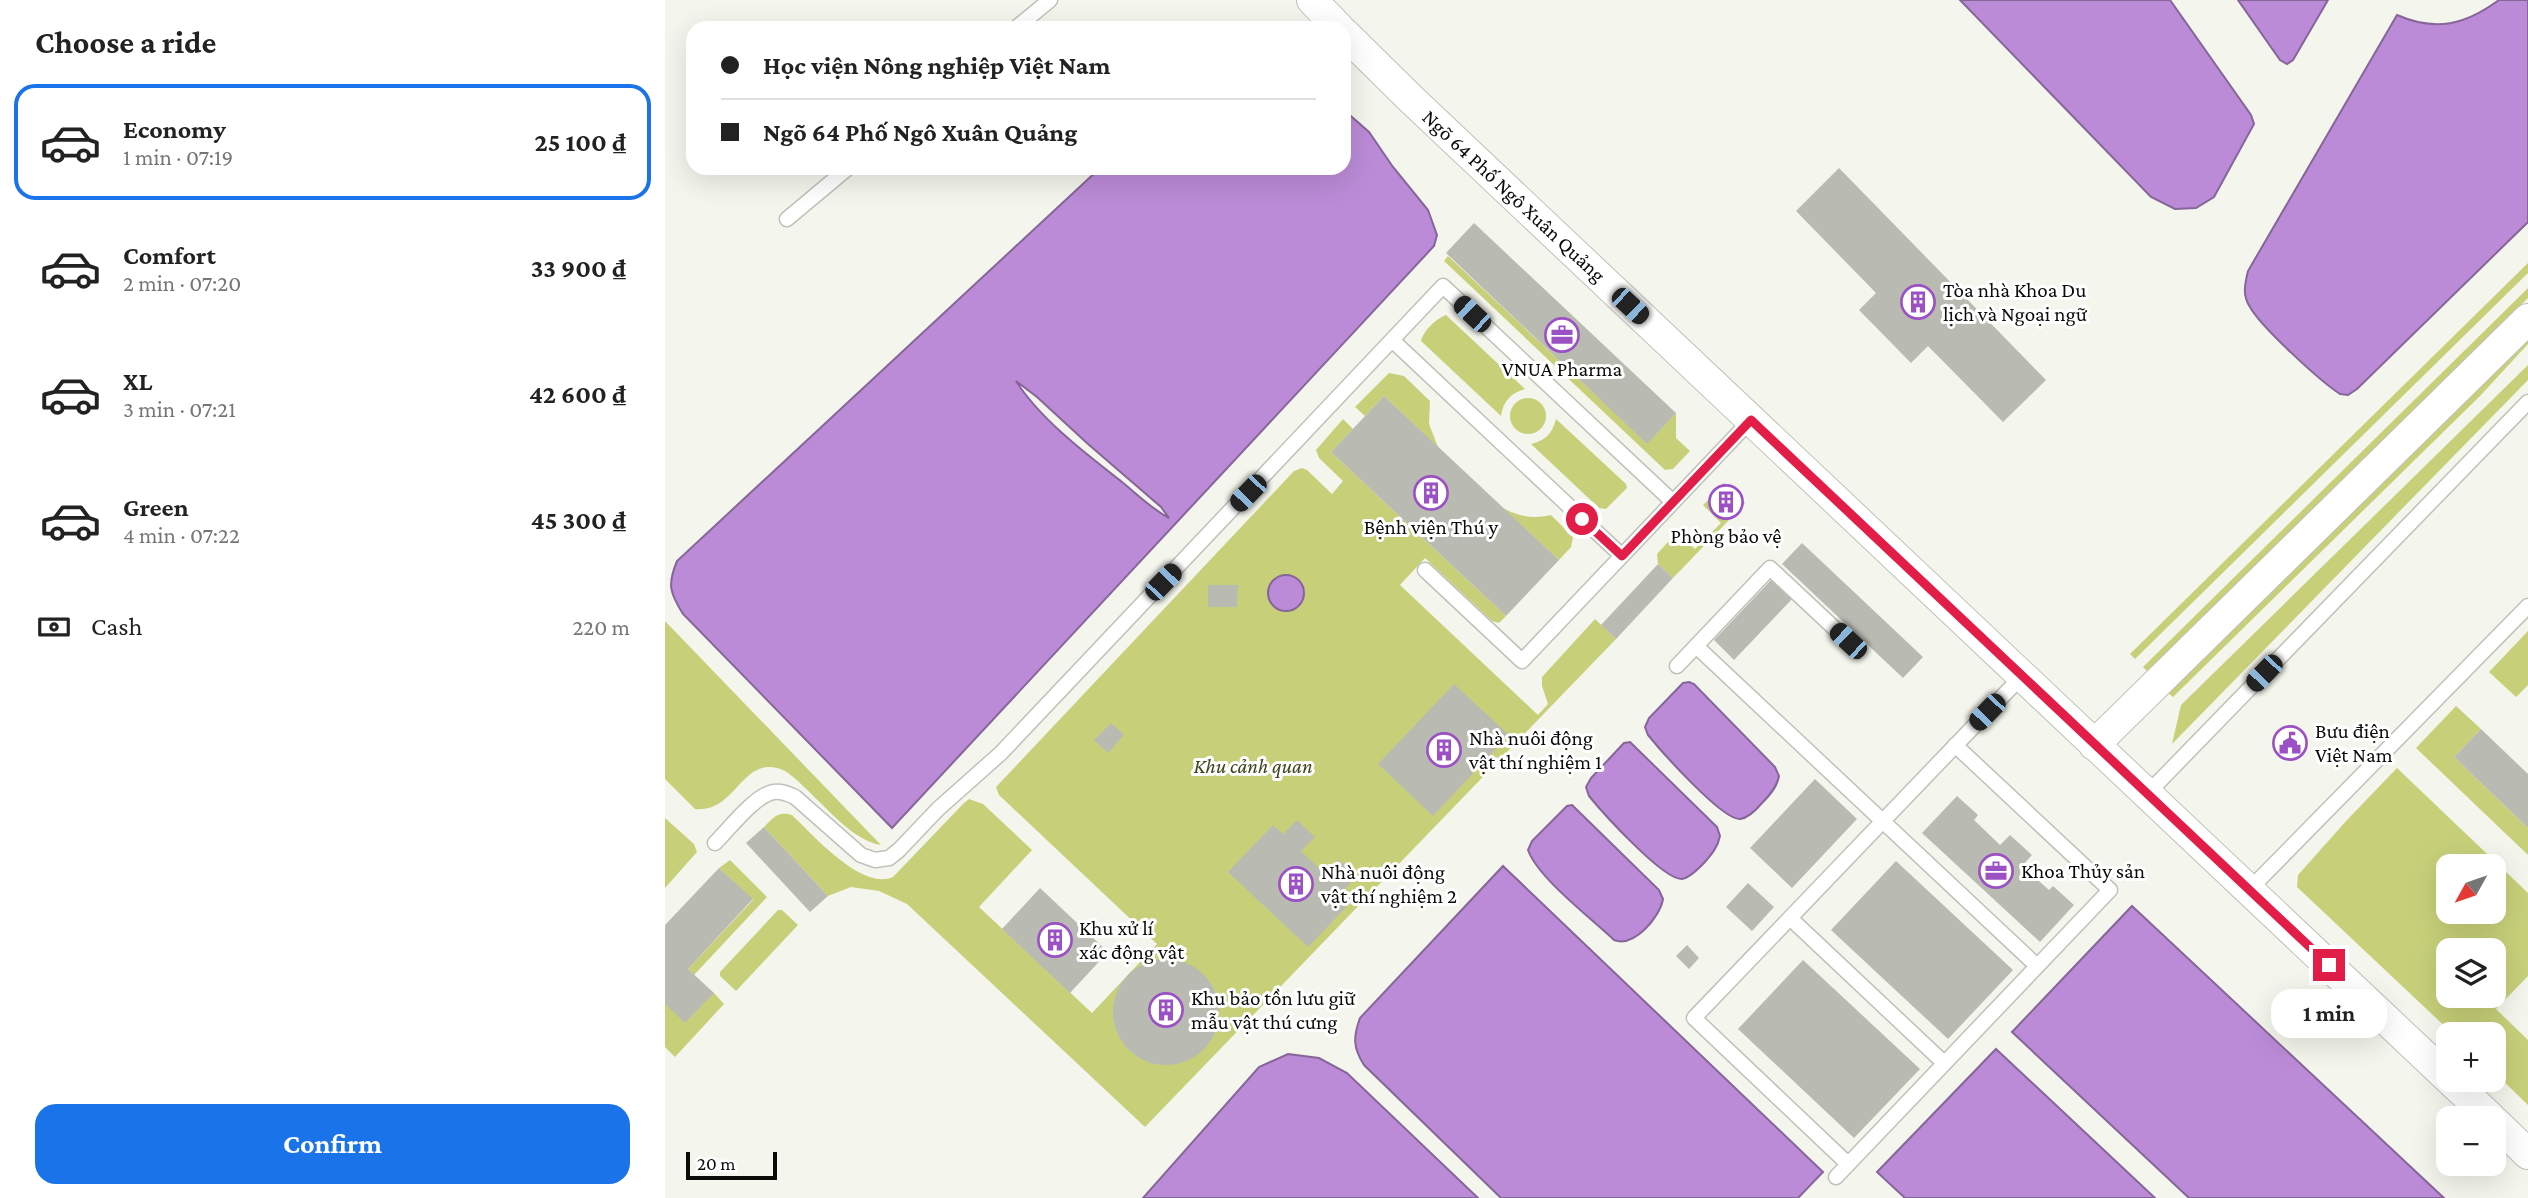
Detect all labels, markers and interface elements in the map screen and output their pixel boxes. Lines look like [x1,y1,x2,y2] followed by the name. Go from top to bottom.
[35,24,216,60] text: Choose a ride
[763,51,1111,80] text: Học viện Nông nghiệp Việt Nam
[1418,105,1610,287] street label: Ngõ 64 Phố Ngô Xuân Quảng
[39,111,102,174] icon: car
[123,115,226,144] text: Economy
[763,118,1077,147] text: Ngõ 64 Phố Ngô Xuân Quảng
[534,128,626,157] text: 25 100 ₫
[123,144,233,170] text: 1 min · 07:19
[39,237,102,300] icon: car
[123,241,216,270] text: Comfort
[531,254,626,283] text: 33 900 ₫
[123,270,241,296] text: 2 min · 07:20
[1943,278,2088,326] place label: Tòa nhà Khoa Du lịch và Ngoại ngữ
[1899,283,1937,321] building icon: Tòa nhà Khoa Du lịch và Ngoại ngữ
[1608,284,1653,328] car
[1450,292,1495,336] car
[1543,316,1581,354] office icon: VNUA Pharma
[1502,357,1623,381] place label: VNUA Pharma
[39,363,102,426] icon: car
[123,367,152,396] text: XL
[529,380,626,409] text: 42 600 ₫
[123,396,236,422] text: 3 min · 07:21
[1226,471,1271,515] car
[1412,474,1450,512] building icon: Bệnh viện Thú y
[1707,483,1745,521] building icon: Phòng bảo vệ
[39,489,102,552] icon: car
[123,493,189,522] text: Green
[1566,503,1598,535] route start
[531,506,626,535] text: 45 300 ₫
[1364,515,1498,539] place label: Bệnh viện Thú y
[123,522,240,548] text: 4 min · 07:22
[1670,524,1782,548] place label: Phòng bảo vệ
[1141,560,1186,604] car
[35,608,73,646] icon: cash
[91,612,142,641] text: Cash
[572,614,630,640] text: 220 m
[1826,619,1871,663] car
[2242,651,2287,695] car
[1965,690,2010,734] car
[2315,719,2393,767] place label: Bưu điện Việt Nam
[2271,724,2309,762] public building icon: Bưu điện Việt Nam
[1468,726,1602,774] place label: Nhà nuôi động vật thí nghiệm 1
[1425,731,1463,769] building icon: Nhà nuôi động vật thí nghiệm 1
[1193,754,1313,778] park label: Khu cảnh quan
[1977,852,2015,890] office icon: Khoa Thủy sản
[2436,854,2506,924] north arrow
[2436,854,2506,1176] map controls
[2021,859,2145,883] place label: Khoa Thủy sản
[1320,860,1457,908] place label: Nhà nuôi động vật thí nghiệm 2
[1277,865,1315,903] building icon: Nhà nuôi động vật thí nghiệm 2
[1079,916,1185,964] place label: Khu xử lí xác động vật
[1036,921,1074,959] building icon: Khu xử lí xác động vật
[2436,938,2506,1008] button: layers
[2313,949,2345,981] route end
[1191,986,1356,1034] place label: Khu bảo tồn lưu giữ mẫu vật thú cưng
[2271,990,2387,1038] callout: 1 min
[1147,991,1185,1029] building icon: Khu bảo tồn lưu giữ mẫu vật thú cưng
[2303,1000,2355,1026] text: 1 min
[2436,1022,2506,1092] button: +
[35,1104,630,1184] button: Confirm
[2436,1106,2506,1176] button: −
[686,1149,777,1181] scale bar
[697,1153,736,1174] text: 20 m

